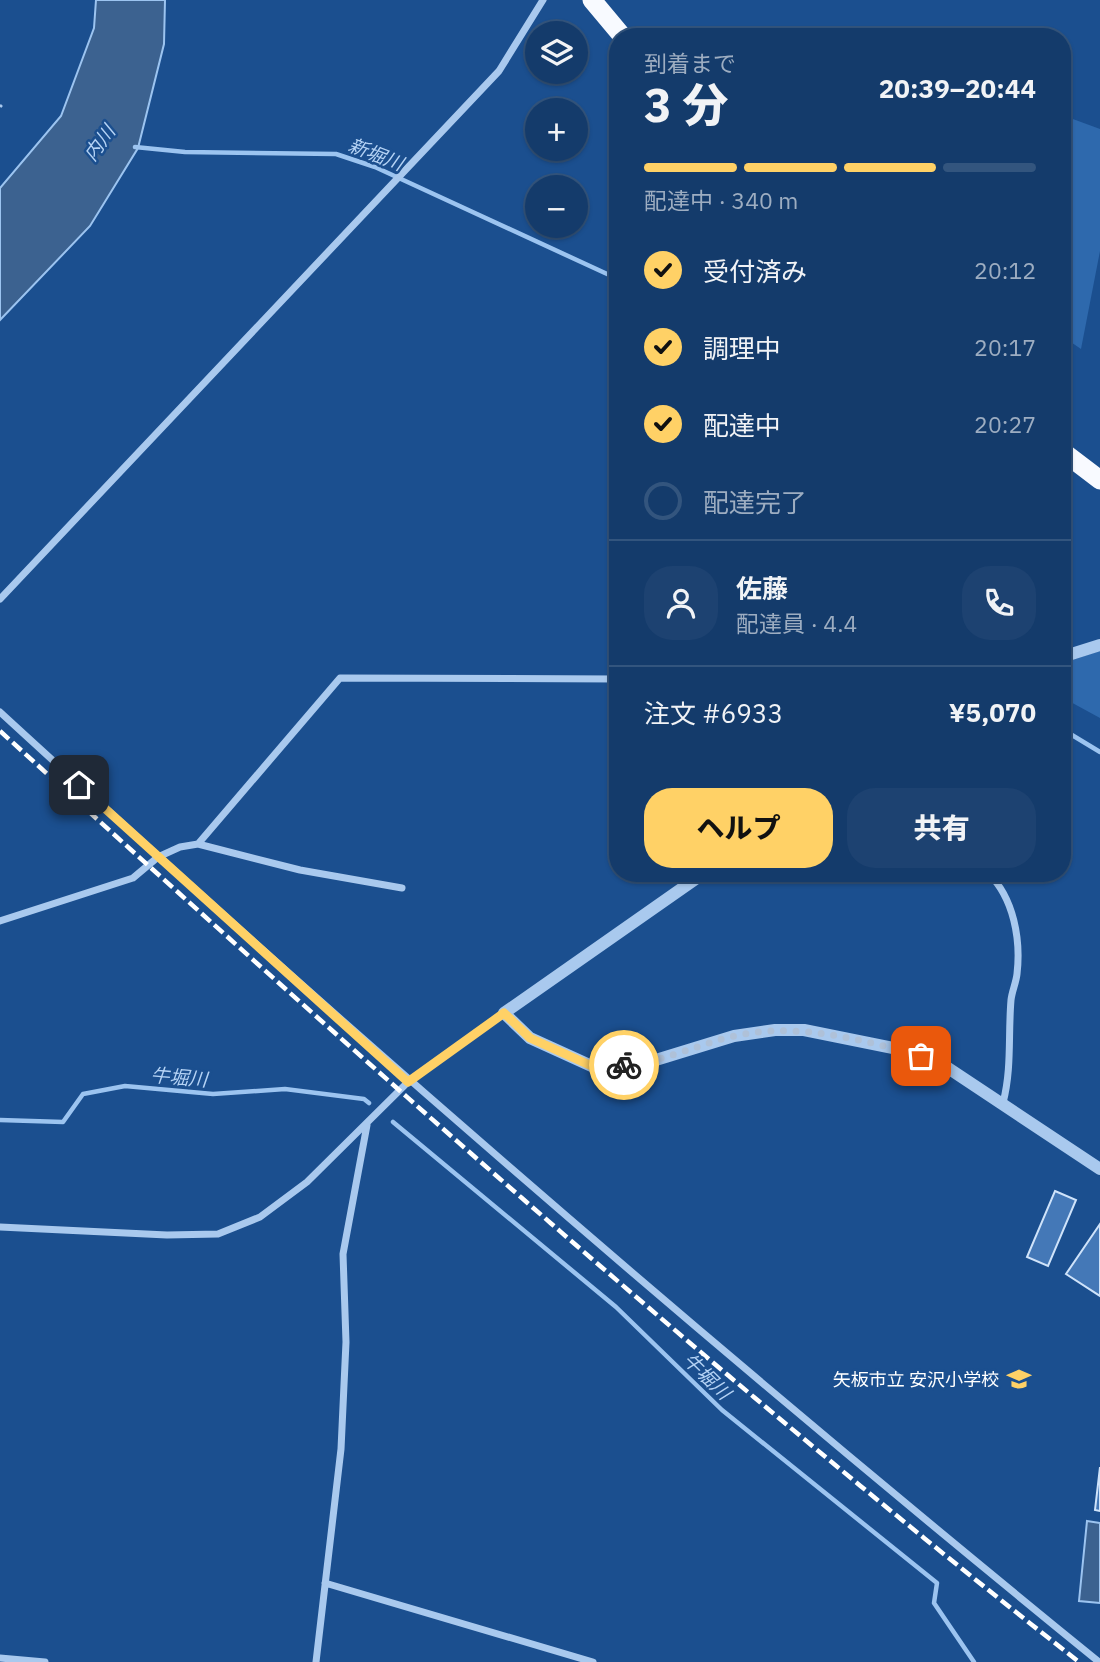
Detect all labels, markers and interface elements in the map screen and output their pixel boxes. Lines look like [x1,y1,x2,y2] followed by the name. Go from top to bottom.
[525,21,588,238] map controls
[525,21,588,84] button: layers
[644,48,736,78] text: 到着まで
[879,71,1036,105] text: 20:39–20:44
[644,75,728,135] text: 3 分
[525,98,588,161] button: +
[78,119,121,165] water label: 内川
[345,133,409,176] water label: 新堀川
[525,175,588,238] button: −
[644,185,798,215] text: 配達中 · 340 m
[644,251,682,289] icon: check
[703,254,807,288] text: 受付済み
[974,255,1036,285] text: 20:12
[644,328,682,366] icon: check
[703,331,781,365] text: 調理中
[974,332,1036,362] text: 20:17
[644,405,682,443] icon: check
[703,408,781,442] text: 配達中
[974,409,1036,439] text: 20:27
[703,485,807,519] text: 配達完了
[644,566,718,640] button: person
[962,566,1036,640] button: phone
[736,571,788,605] text: 佐藤
[736,608,857,638] text: 配達員 · 4.4
[949,695,1036,729] text: ¥5,070
[644,696,783,730] text: 注文 #6933
[49,755,109,815] pin
[60,766,98,804] icon: home
[644,788,833,868] button: ヘルプ
[847,788,1036,868] button: 共有
[891,1026,951,1086] pin
[589,1030,659,1100] courier
[902,1037,940,1075] icon: bag
[605,1046,643,1084] icon: bike
[150,1063,210,1092] water label: 牛堀川
[678,1348,737,1406] water label: 牛堀川
[1005,1365,1033,1393] school or university icon: 矢板市立 安沢小学校
[833,1368,999,1391] place label: 矢板市立 安沢小学校

